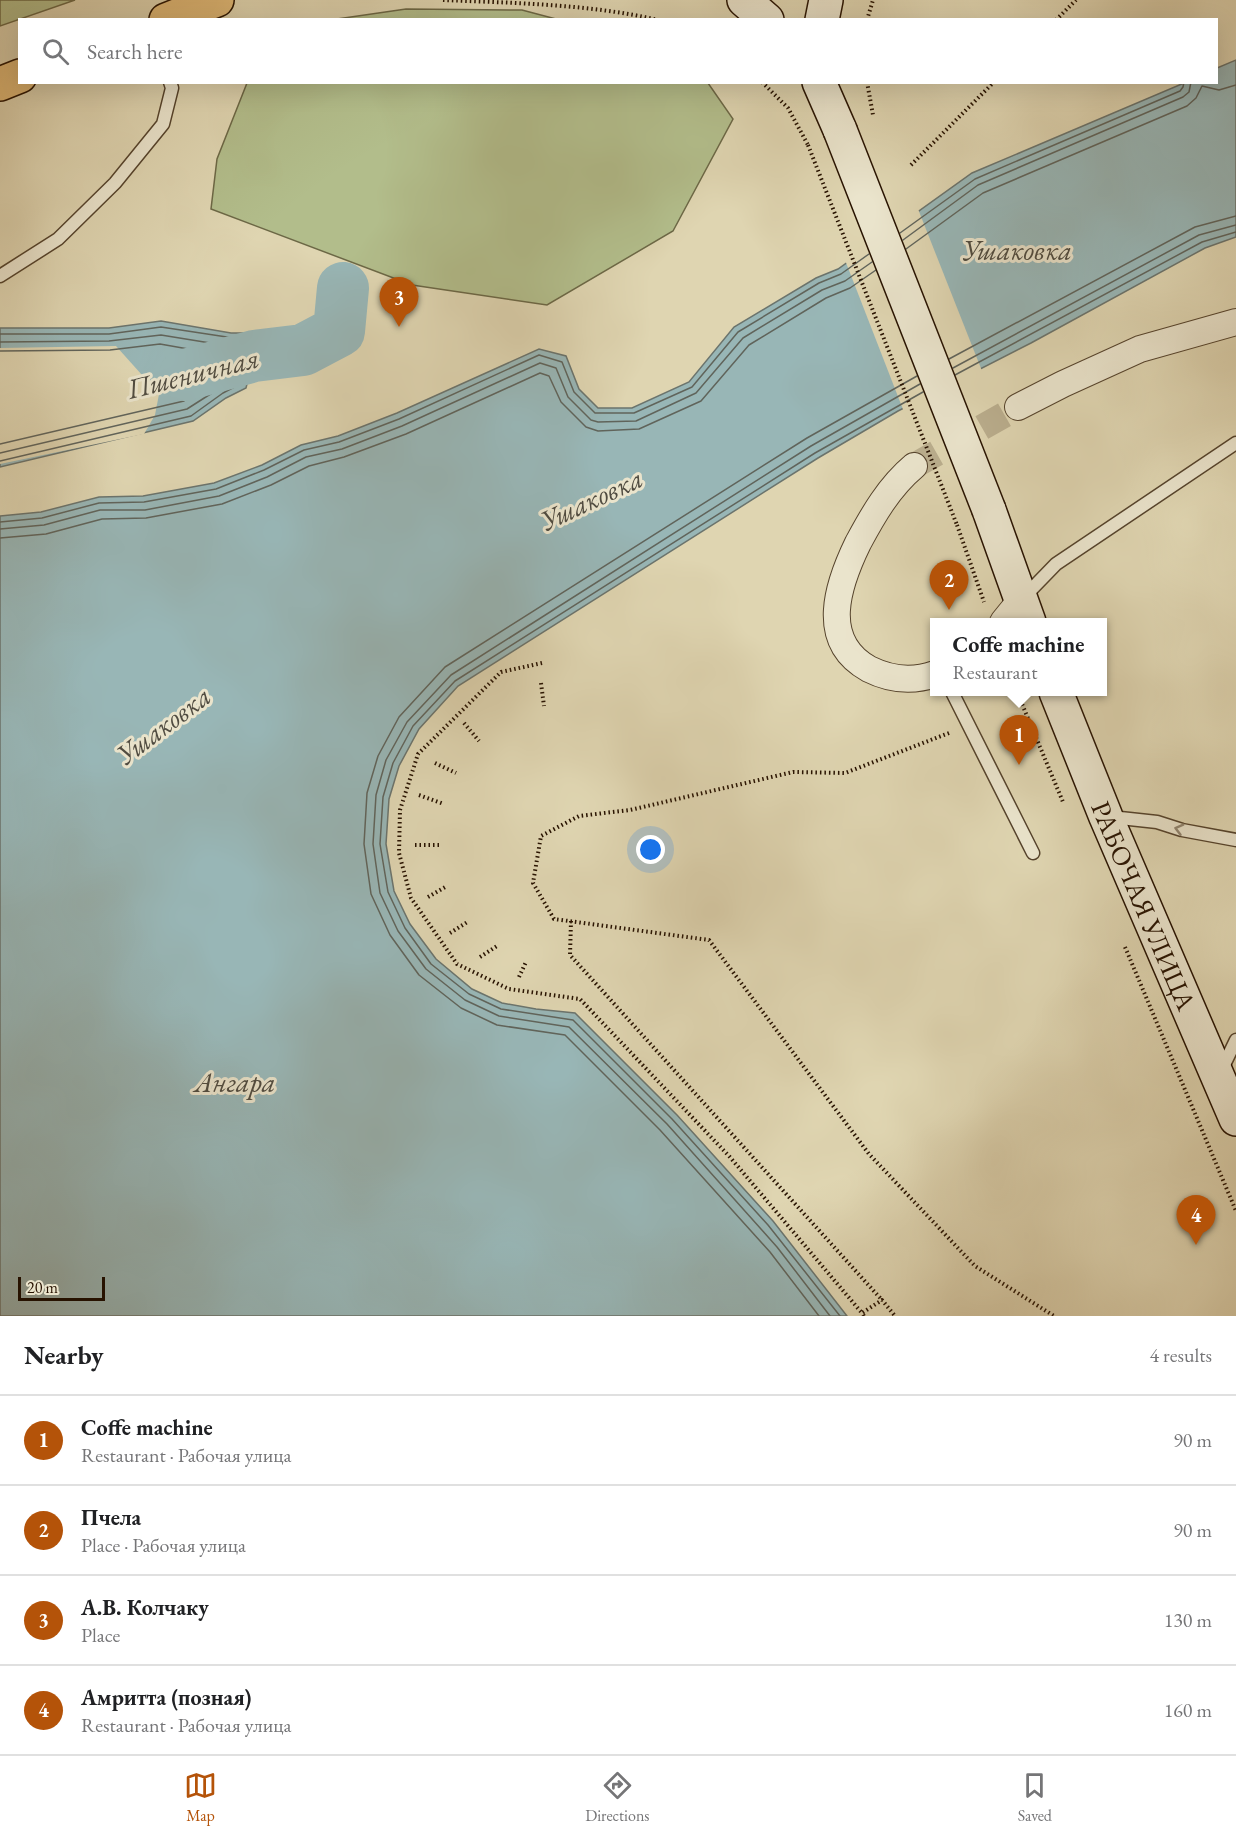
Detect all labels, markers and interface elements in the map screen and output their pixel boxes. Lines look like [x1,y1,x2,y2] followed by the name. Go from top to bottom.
[18,18,1218,84] search box
[39,35,72,68] icon: search
[87,37,182,66] text: Search here
[962,232,1072,268] water label: Ушаковка
[380,278,418,327] pin: 3
[122,339,263,407] water label: Пшеничная
[534,459,648,539] water label: Ушаковка
[930,560,968,610] pin: 2
[930,618,1107,696] popup
[953,630,1084,659] text: Coffe machine
[953,659,1037,685] text: Restaurant
[108,678,218,772] water label: Ушаковка
[1000,716,1038,765] pin: 1
[1084,796,1205,1016] street label: РАБОЧАЯ УЛИЦА
[1174,823,1184,836] one-way arrow
[636,835,665,864] your location
[192,1064,276,1100] water label: Ангара
[1176,1196,1216,1245] pin: 4
[18,1274,105,1302] scale bar
[27,1277,58,1298] text: 20 m
[24,1338,104,1372] text: Nearby
[1149,1342,1212,1368] text: 4 results
[81,1413,213,1442] text: Coffe machine
[38,1427,49,1453] text: 1
[1173,1427,1212,1453] text: 90 m
[81,1442,291,1468] text: Restaurant · Рабочая улица
[81,1503,141,1532] text: Пчела
[38,1517,49,1543] text: 2
[1173,1517,1212,1543] text: 90 m
[81,1532,246,1558] text: Place · Рабочая улица
[81,1593,209,1622] text: А.В. Колчаку
[38,1607,49,1633] text: 3
[1164,1607,1212,1633] text: 130 m
[81,1622,120,1648] text: Place
[81,1683,252,1712] text: Амритта (позная)
[38,1697,49,1723] text: 4
[1164,1697,1212,1723] text: 160 m
[81,1712,291,1738] text: Restaurant · Рабочая улица
[184,1769,217,1826] tab: Map
[585,1769,650,1826] tab: Directions
[1018,1769,1052,1826] tab: Saved

